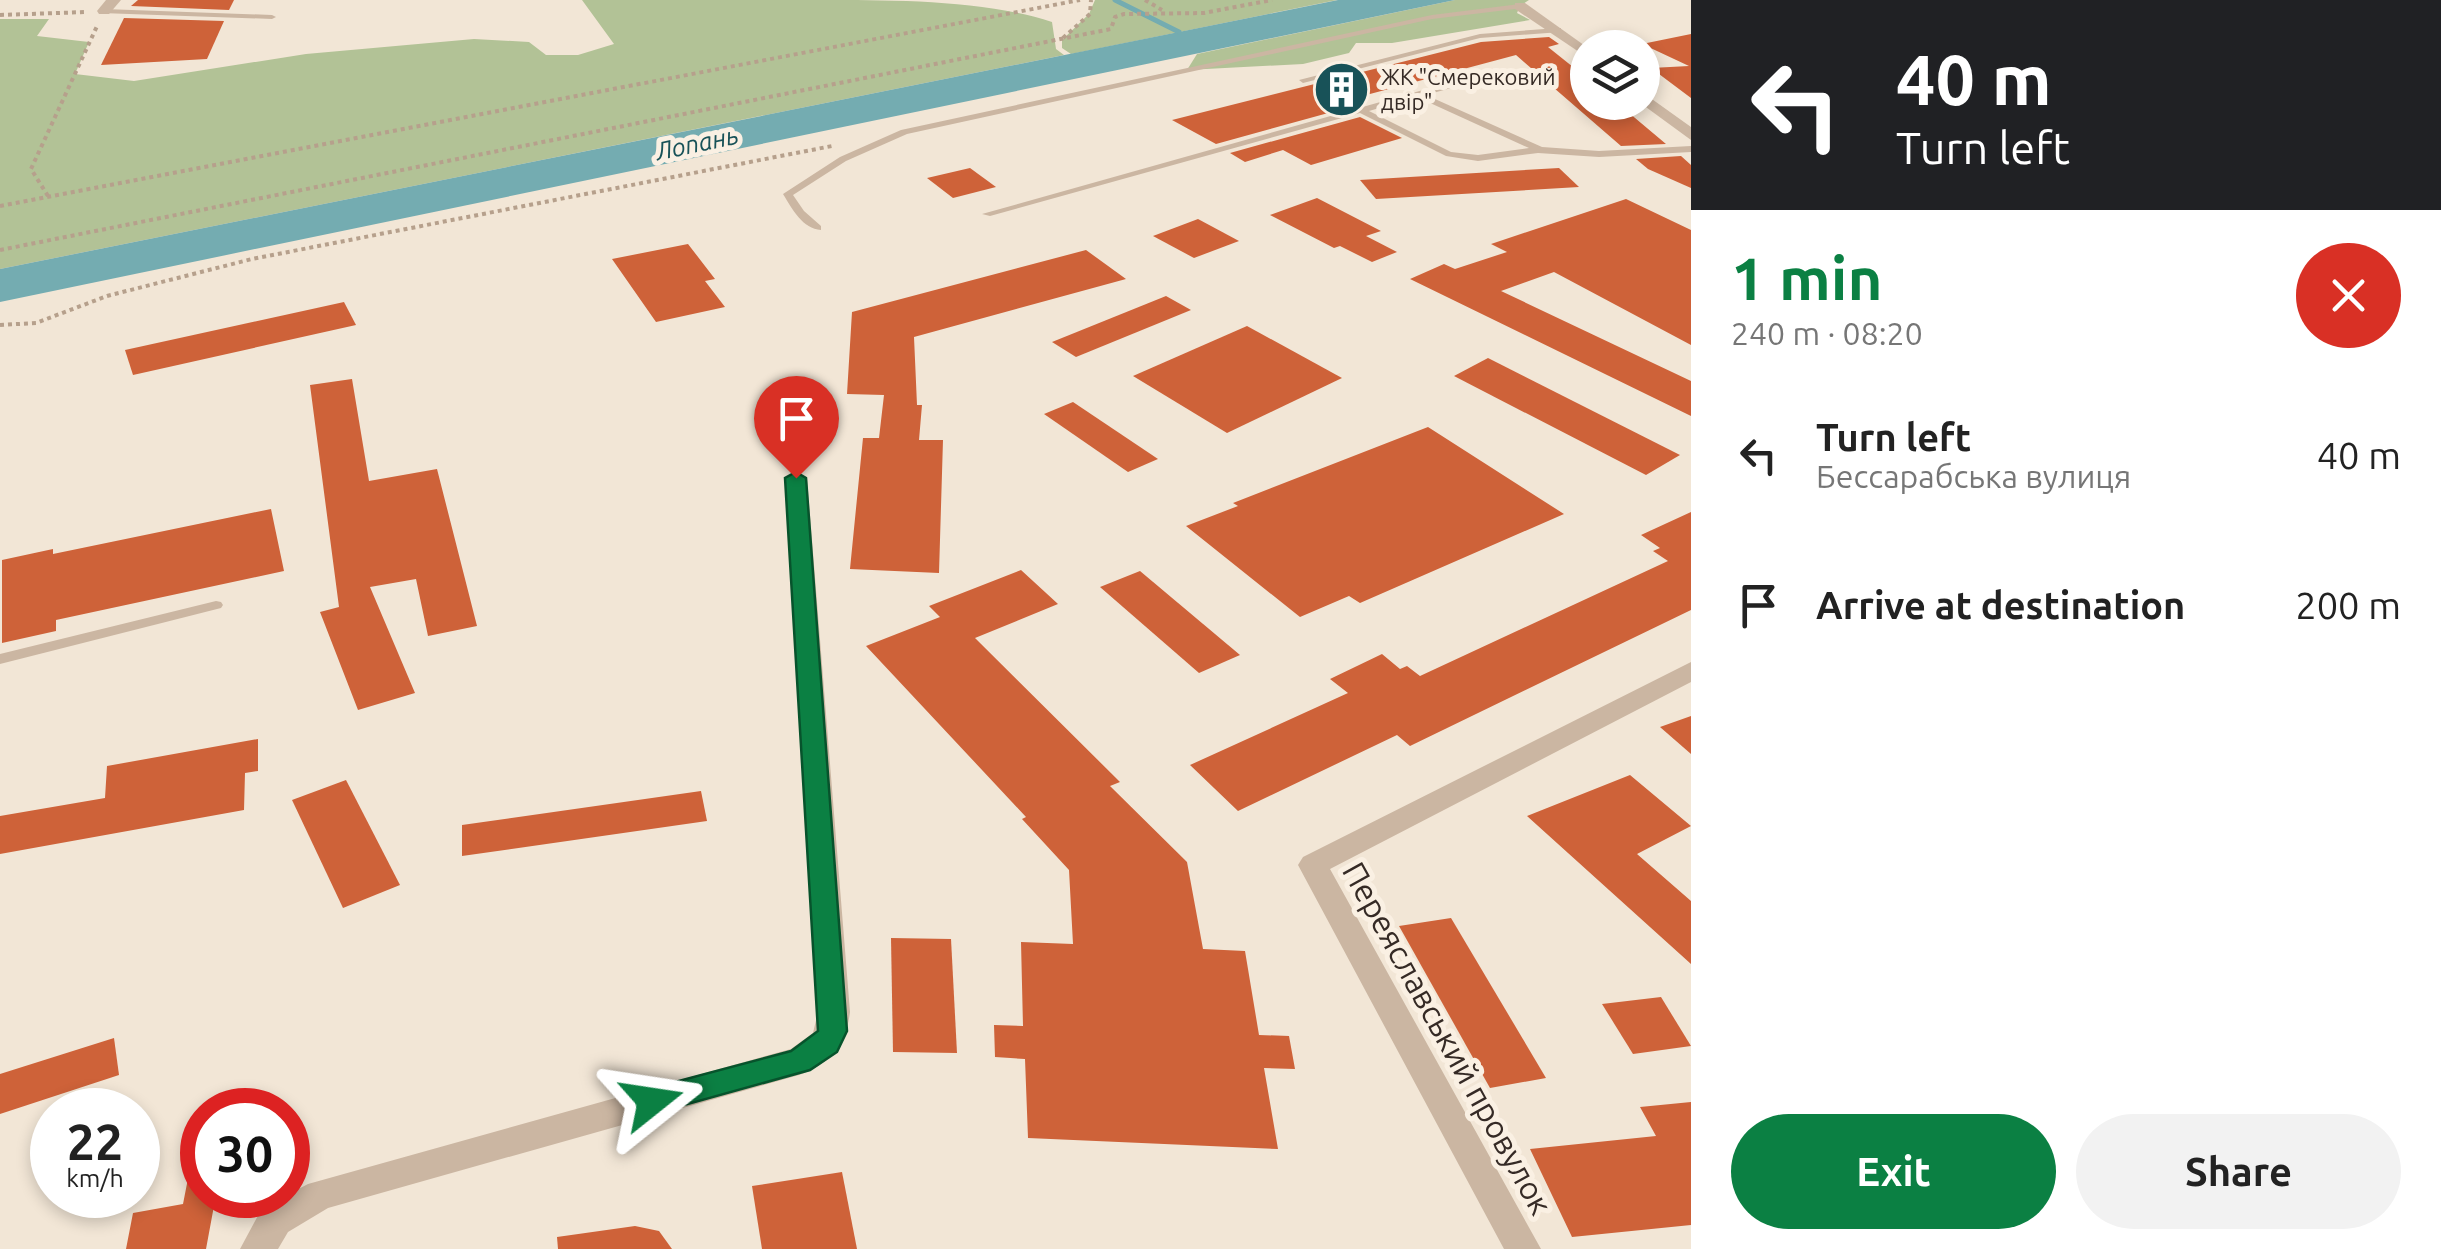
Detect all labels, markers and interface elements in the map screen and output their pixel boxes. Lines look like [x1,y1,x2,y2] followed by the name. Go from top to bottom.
[1570,30,1660,120] map controls
[1570,30,1660,120] button: layers
[1731,40,1861,170] icon: left
[1896,40,2052,118] text: 40 m
[1312,59,1372,119] building icon: ЖК "Смерековий двір"
[1381,64,1556,114] place label: ЖК "Смерековий двір"
[652,121,741,166] water label: Лопань
[1896,122,2070,173] text: Turn left
[2296,243,2401,348] button: close
[1731,244,1883,311] text: 1 min
[1731,315,1923,351] text: 240 m · 08:20
[754,376,839,479] pin
[769,391,824,446] icon: arrive
[1816,416,1971,458] text: Turn left
[1731,428,1786,483] icon: left
[2317,434,2401,476] text: 40 m
[1816,458,2131,494] text: Бессарабська вулиця
[1731,578,1786,633] icon: arrive
[1816,584,2185,626] text: Arrive at destination
[2295,584,2401,626] text: 200 m
[1336,856,1560,1220] street label: Переяславський провулок
[600,1049,704,1153] position arrow
[180,1088,310,1218] speed limit sign: 30
[67,1113,123,1169] text: 22
[1731,1114,2056,1229] button: Exit
[2076,1114,2401,1229] button: Share
[66,1164,124,1192] text: km/h

